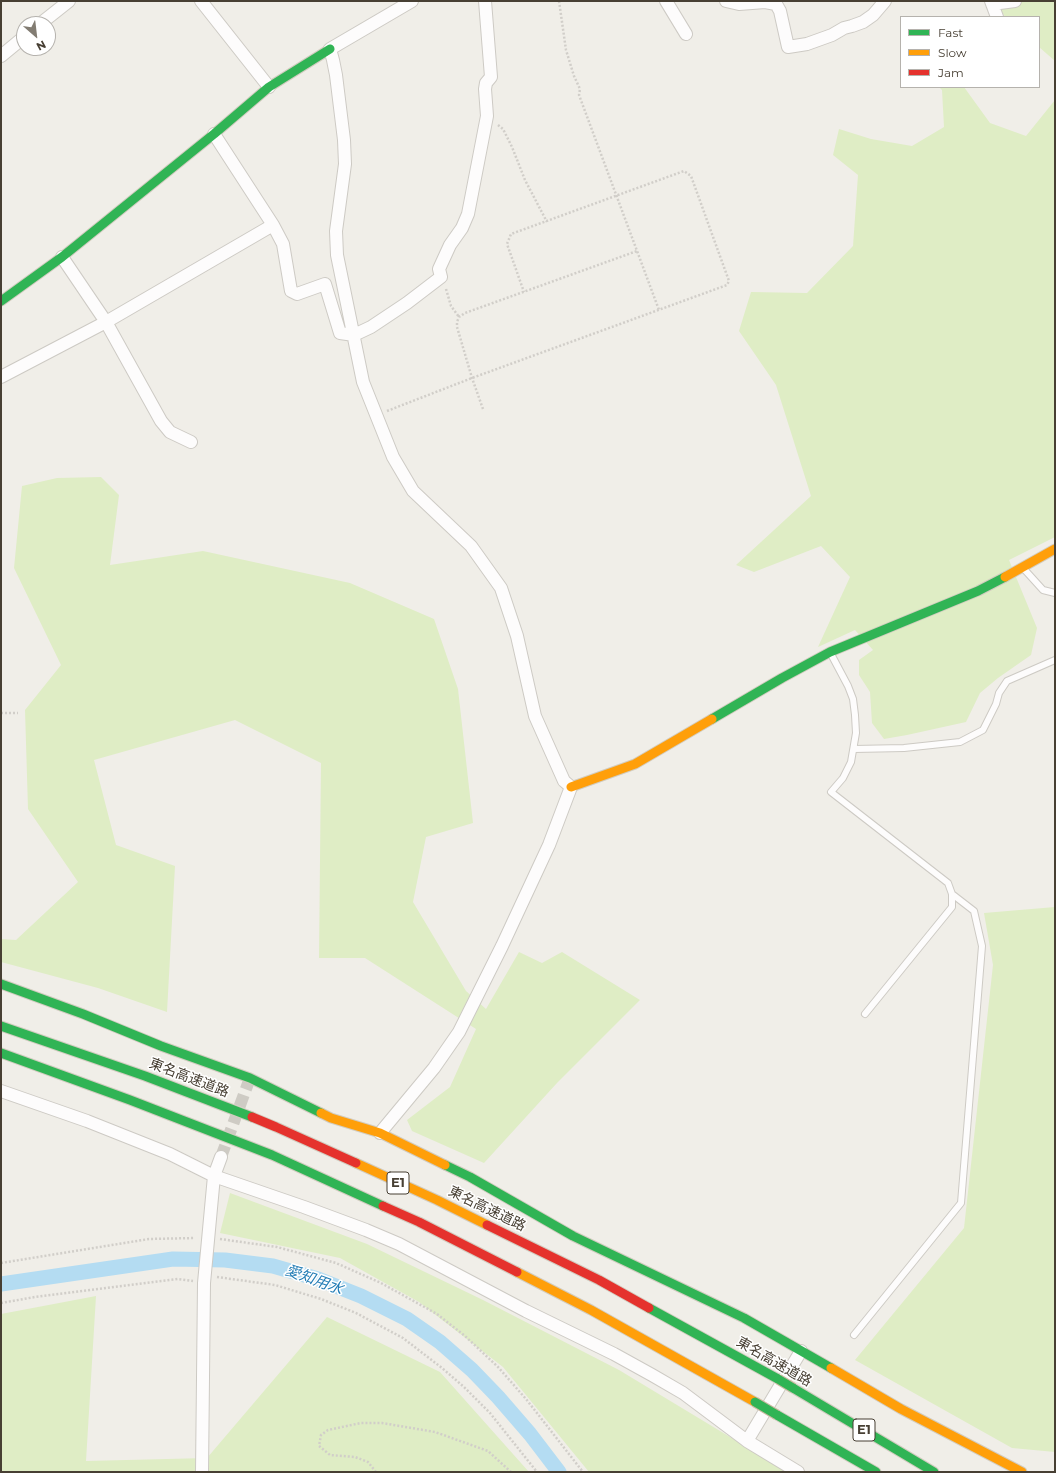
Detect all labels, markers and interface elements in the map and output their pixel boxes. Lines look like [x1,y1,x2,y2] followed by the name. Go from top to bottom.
[16,16,56,56] north arrow
[900,16,1040,88] legend
[938,25,963,40] text: Fast
[34,37,48,54] text: N
[938,45,967,60] text: Slow
[938,65,964,80] text: Jam
[147,1055,231,1101] street label: 東名高速道路
[387,1172,409,1194] road number: E1
[446,1183,528,1235] street label: 東名高速道路
[283,1261,345,1299] water label: 愛知用水
[733,1334,815,1390] street label: 東名高速道路
[853,1419,875,1441] road number: E1

